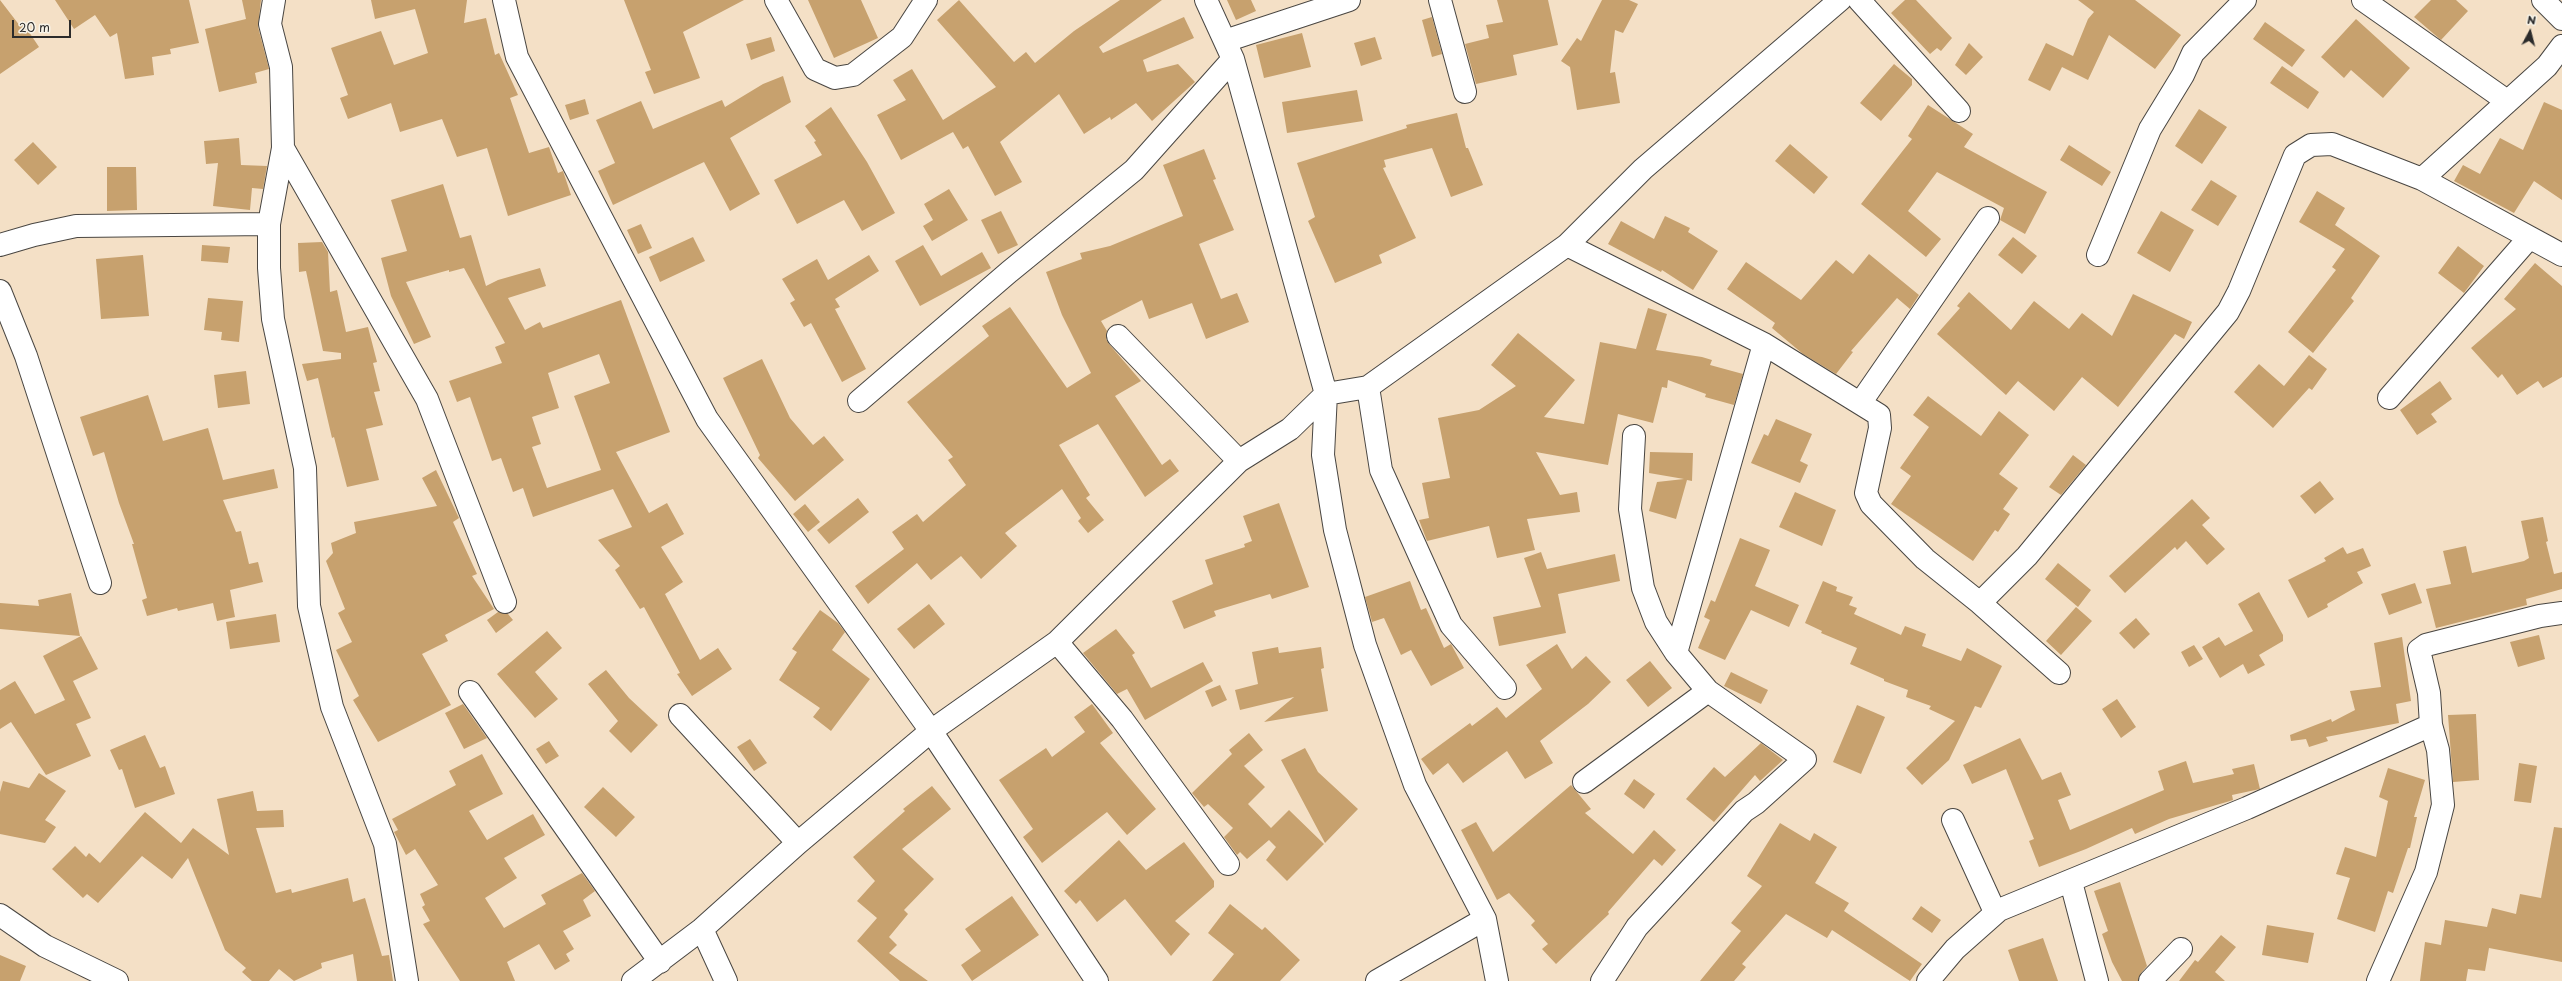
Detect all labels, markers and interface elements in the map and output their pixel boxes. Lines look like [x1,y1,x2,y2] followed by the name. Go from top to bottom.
[2526,11,2537,29] text: N
[14,12,73,38] scale bar
[2510,12,2550,52] north arrow
[19,18,50,36] text: 20 m

